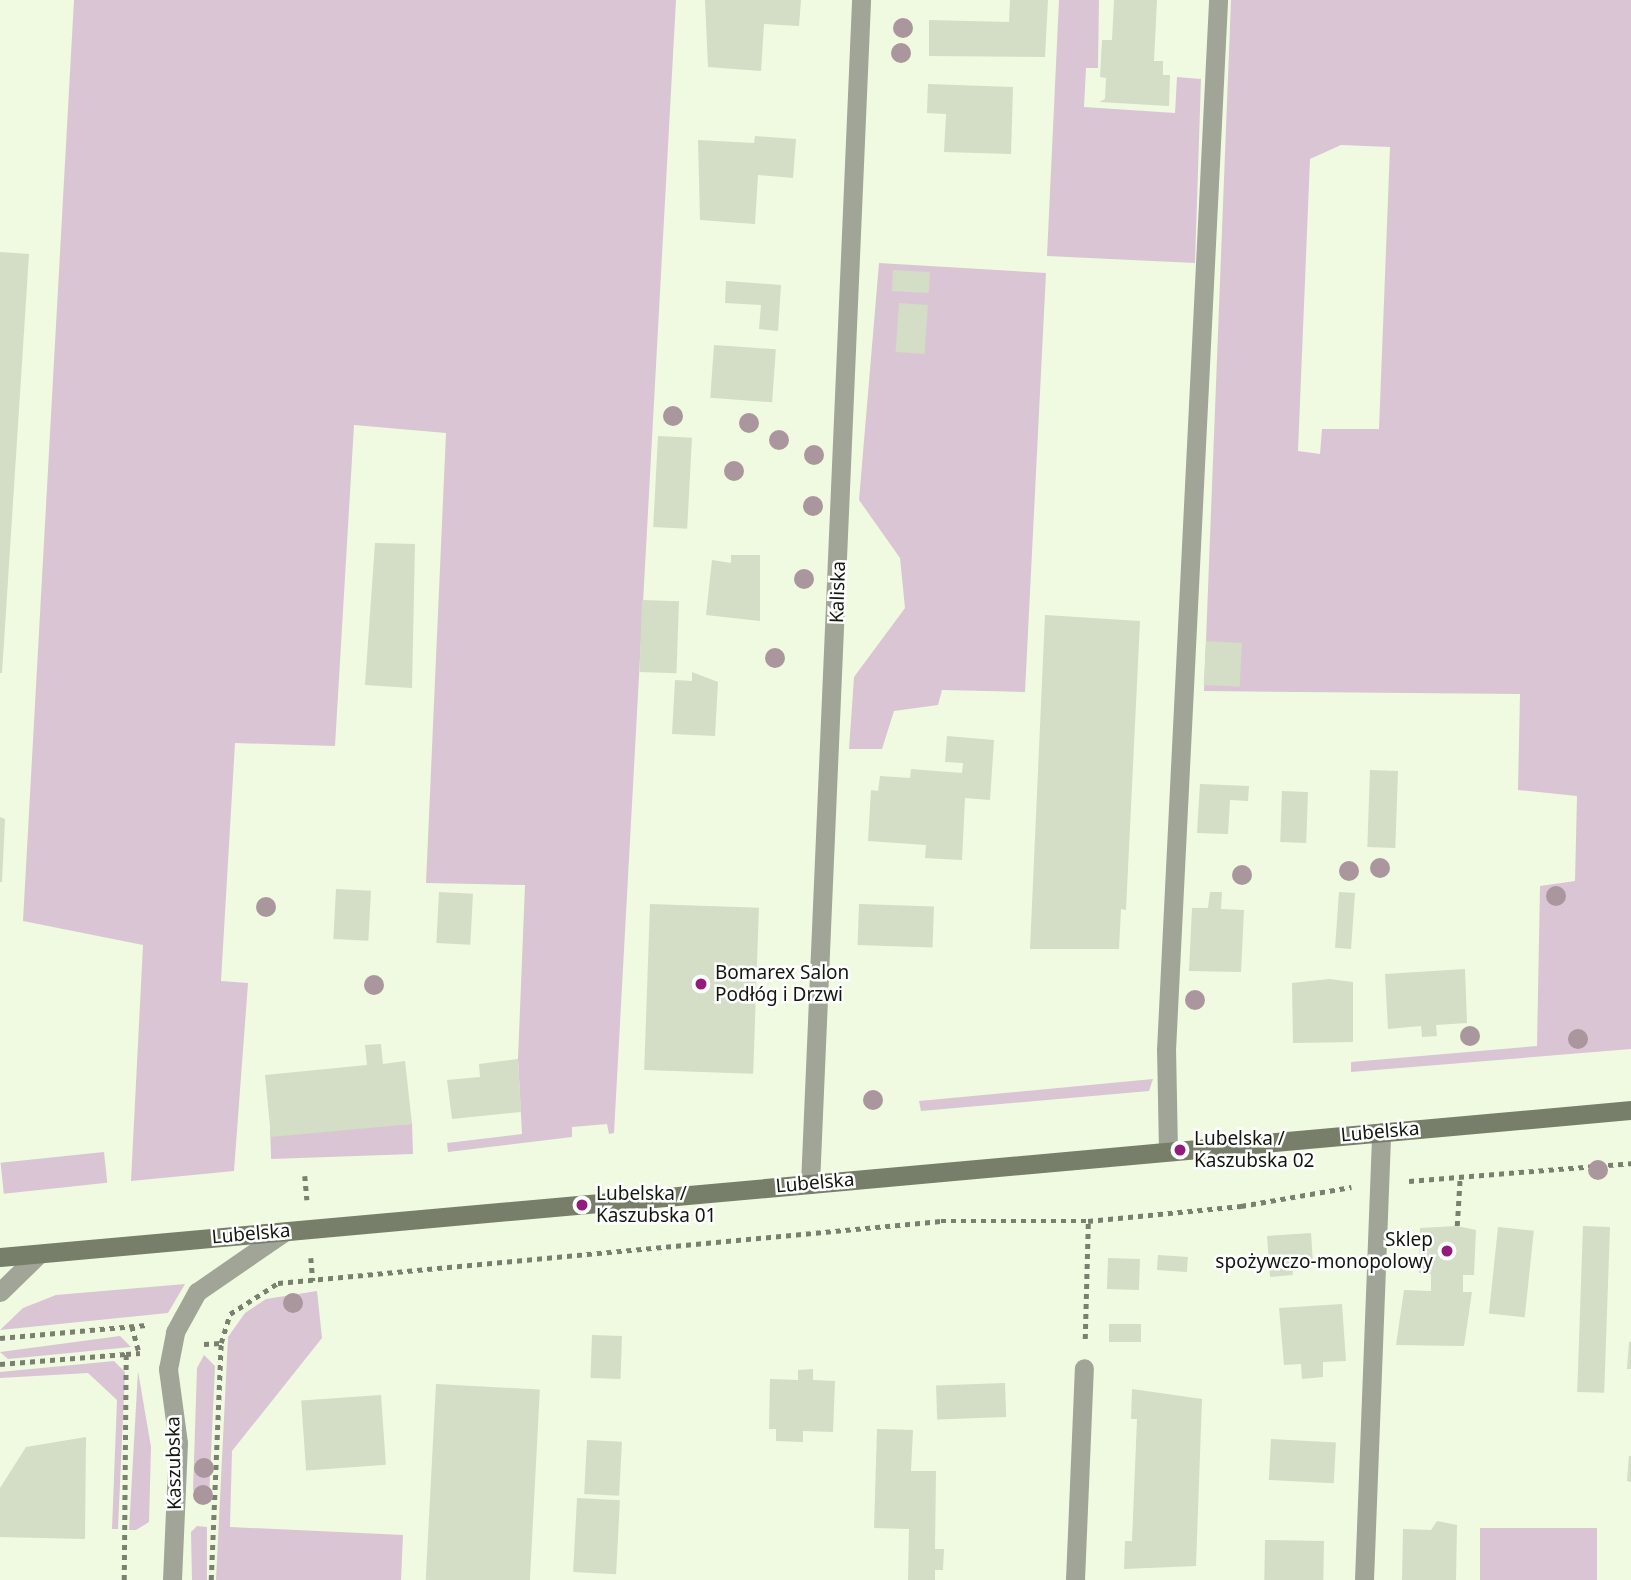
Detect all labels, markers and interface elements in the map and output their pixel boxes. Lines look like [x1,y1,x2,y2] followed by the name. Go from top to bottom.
[826,561,850,623] street label: Kaliska
[715,962,849,1006] place label: Bomarex Salon Podłóg i Drzwi
[693,976,709,992] marker: Bomarex Salon Podłóg i Drzwi
[1340,1117,1420,1147] street label: Lubelska
[1194,1128,1314,1172] place label: Lubelska / Kaszubska 02
[1172,1142,1188,1158] marker: Lubelska / Kaszubska 02
[775,1168,855,1198] street label: Lubelska
[596,1183,716,1227] place label: Lubelska / Kaszubska 01
[574,1197,590,1213] marker: Lubelska / Kaszubska 01
[211,1219,291,1249] street label: Lubelska
[1215,1229,1433,1273] place label: Sklep spożywczo-monopolowy
[1439,1243,1455,1259] marker: Sklep spożywczo-monopolowy
[162,1416,186,1510] street label: Kaszubska

